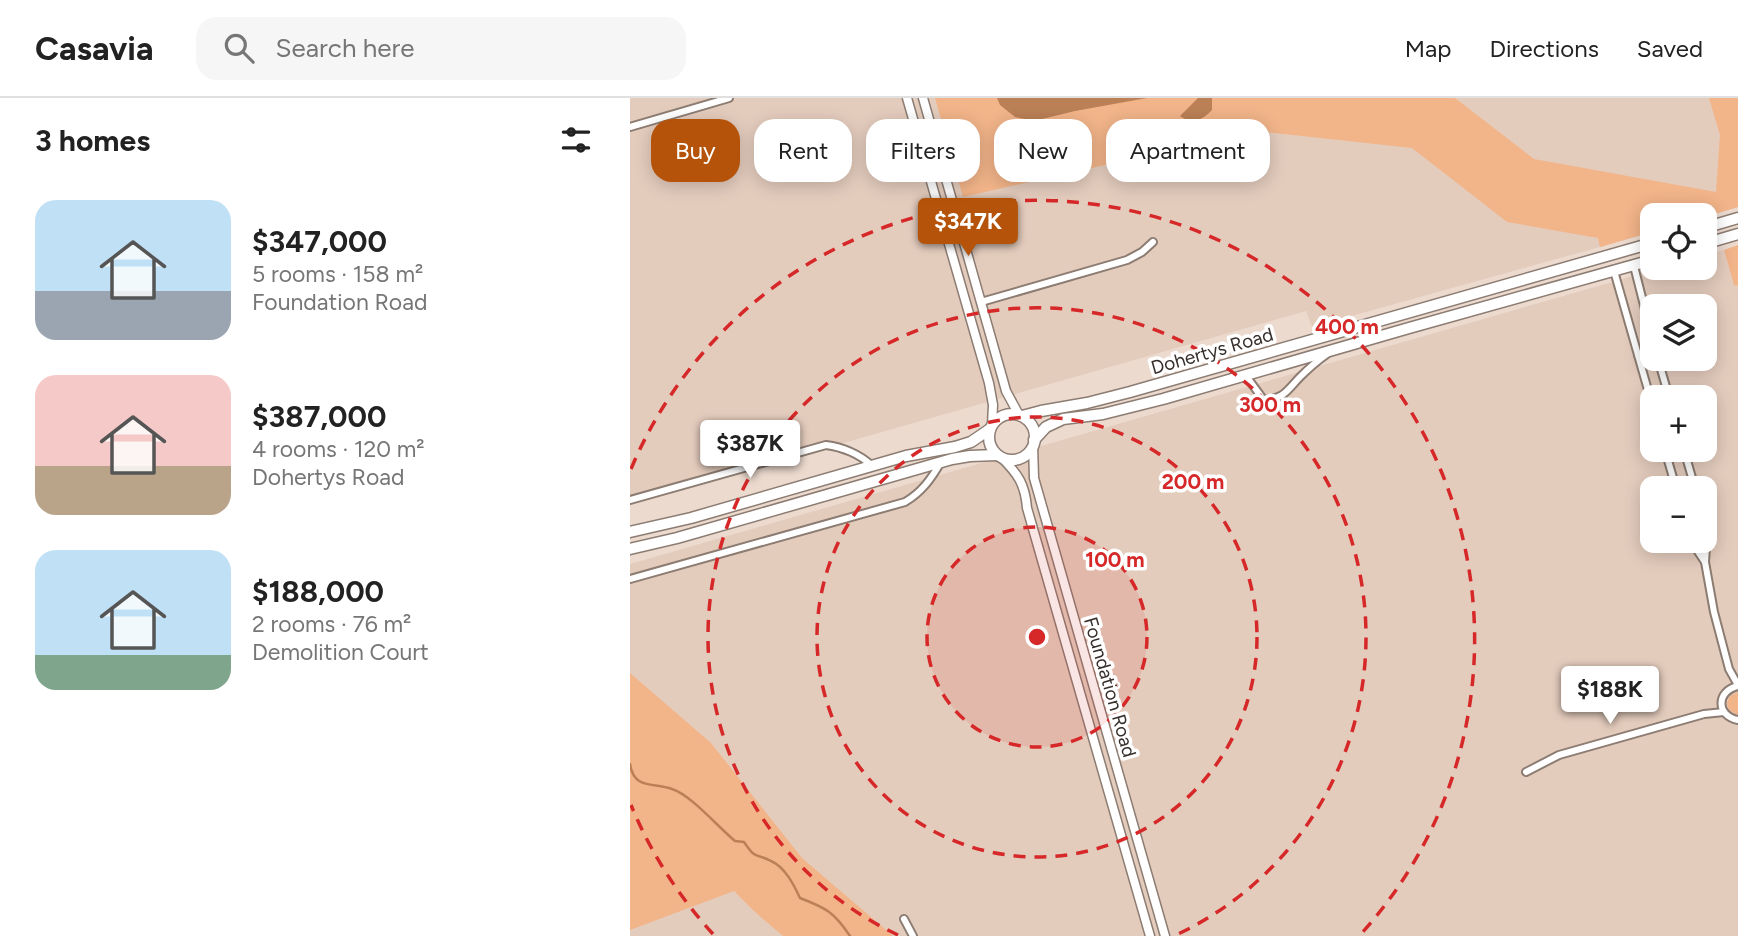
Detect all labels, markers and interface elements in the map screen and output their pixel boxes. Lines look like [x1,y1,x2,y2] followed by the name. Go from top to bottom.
[196,17,686,80] search box
[35,29,154,68] text: Casavia
[220,29,258,67] icon: search
[276,32,415,64] text: Search here
[1405,34,1451,63] text: Map
[1489,34,1599,63] text: Directions
[1637,34,1703,63] text: Saved
[651,119,740,182] chip: Buy
[754,119,852,182] chip: Rent
[866,119,980,182] chip: Filters
[994,119,1092,182] chip: New
[1106,119,1270,182] chip: Apartment
[557,121,595,159] icon: filters
[35,122,150,159] text: 3 homes
[919,198,1017,258] pin: $347K
[1640,203,1717,553] map controls
[1640,203,1717,280] button: locate
[934,207,1002,235] text: $347K
[252,223,387,260] text: $347,000
[91,228,175,312] icon: home
[252,260,423,288] text: 5 rooms · 158 m²
[252,288,427,316] text: Foundation Road
[1640,294,1717,371] button: layers
[1315,314,1379,339] text: 400 m
[1148,323,1276,379] street label: Dohertys Road
[1640,385,1717,462] button: +
[1239,392,1301,417] text: 300 m
[252,398,386,435] text: $387,000
[91,403,175,487] icon: home
[701,420,799,480] pin: $387K
[716,429,784,457] text: $387K
[252,435,425,463] text: 4 rooms · 120 m²
[252,463,404,491] text: Dohertys Road
[1162,469,1224,494] text: 200 m
[1640,476,1717,553] button: −
[1085,547,1145,572] text: 100 m
[252,573,384,610] text: $188,000
[91,578,175,662] icon: home
[252,610,411,638] text: 2 rooms · 76 m²
[1079,614,1141,760] street label: Foundation Road
[1025,625,1049,649] centre of rings
[252,638,429,666] text: Demolition Court
[1561,666,1659,726] pin: $188K
[1577,675,1643,703] text: $188K

